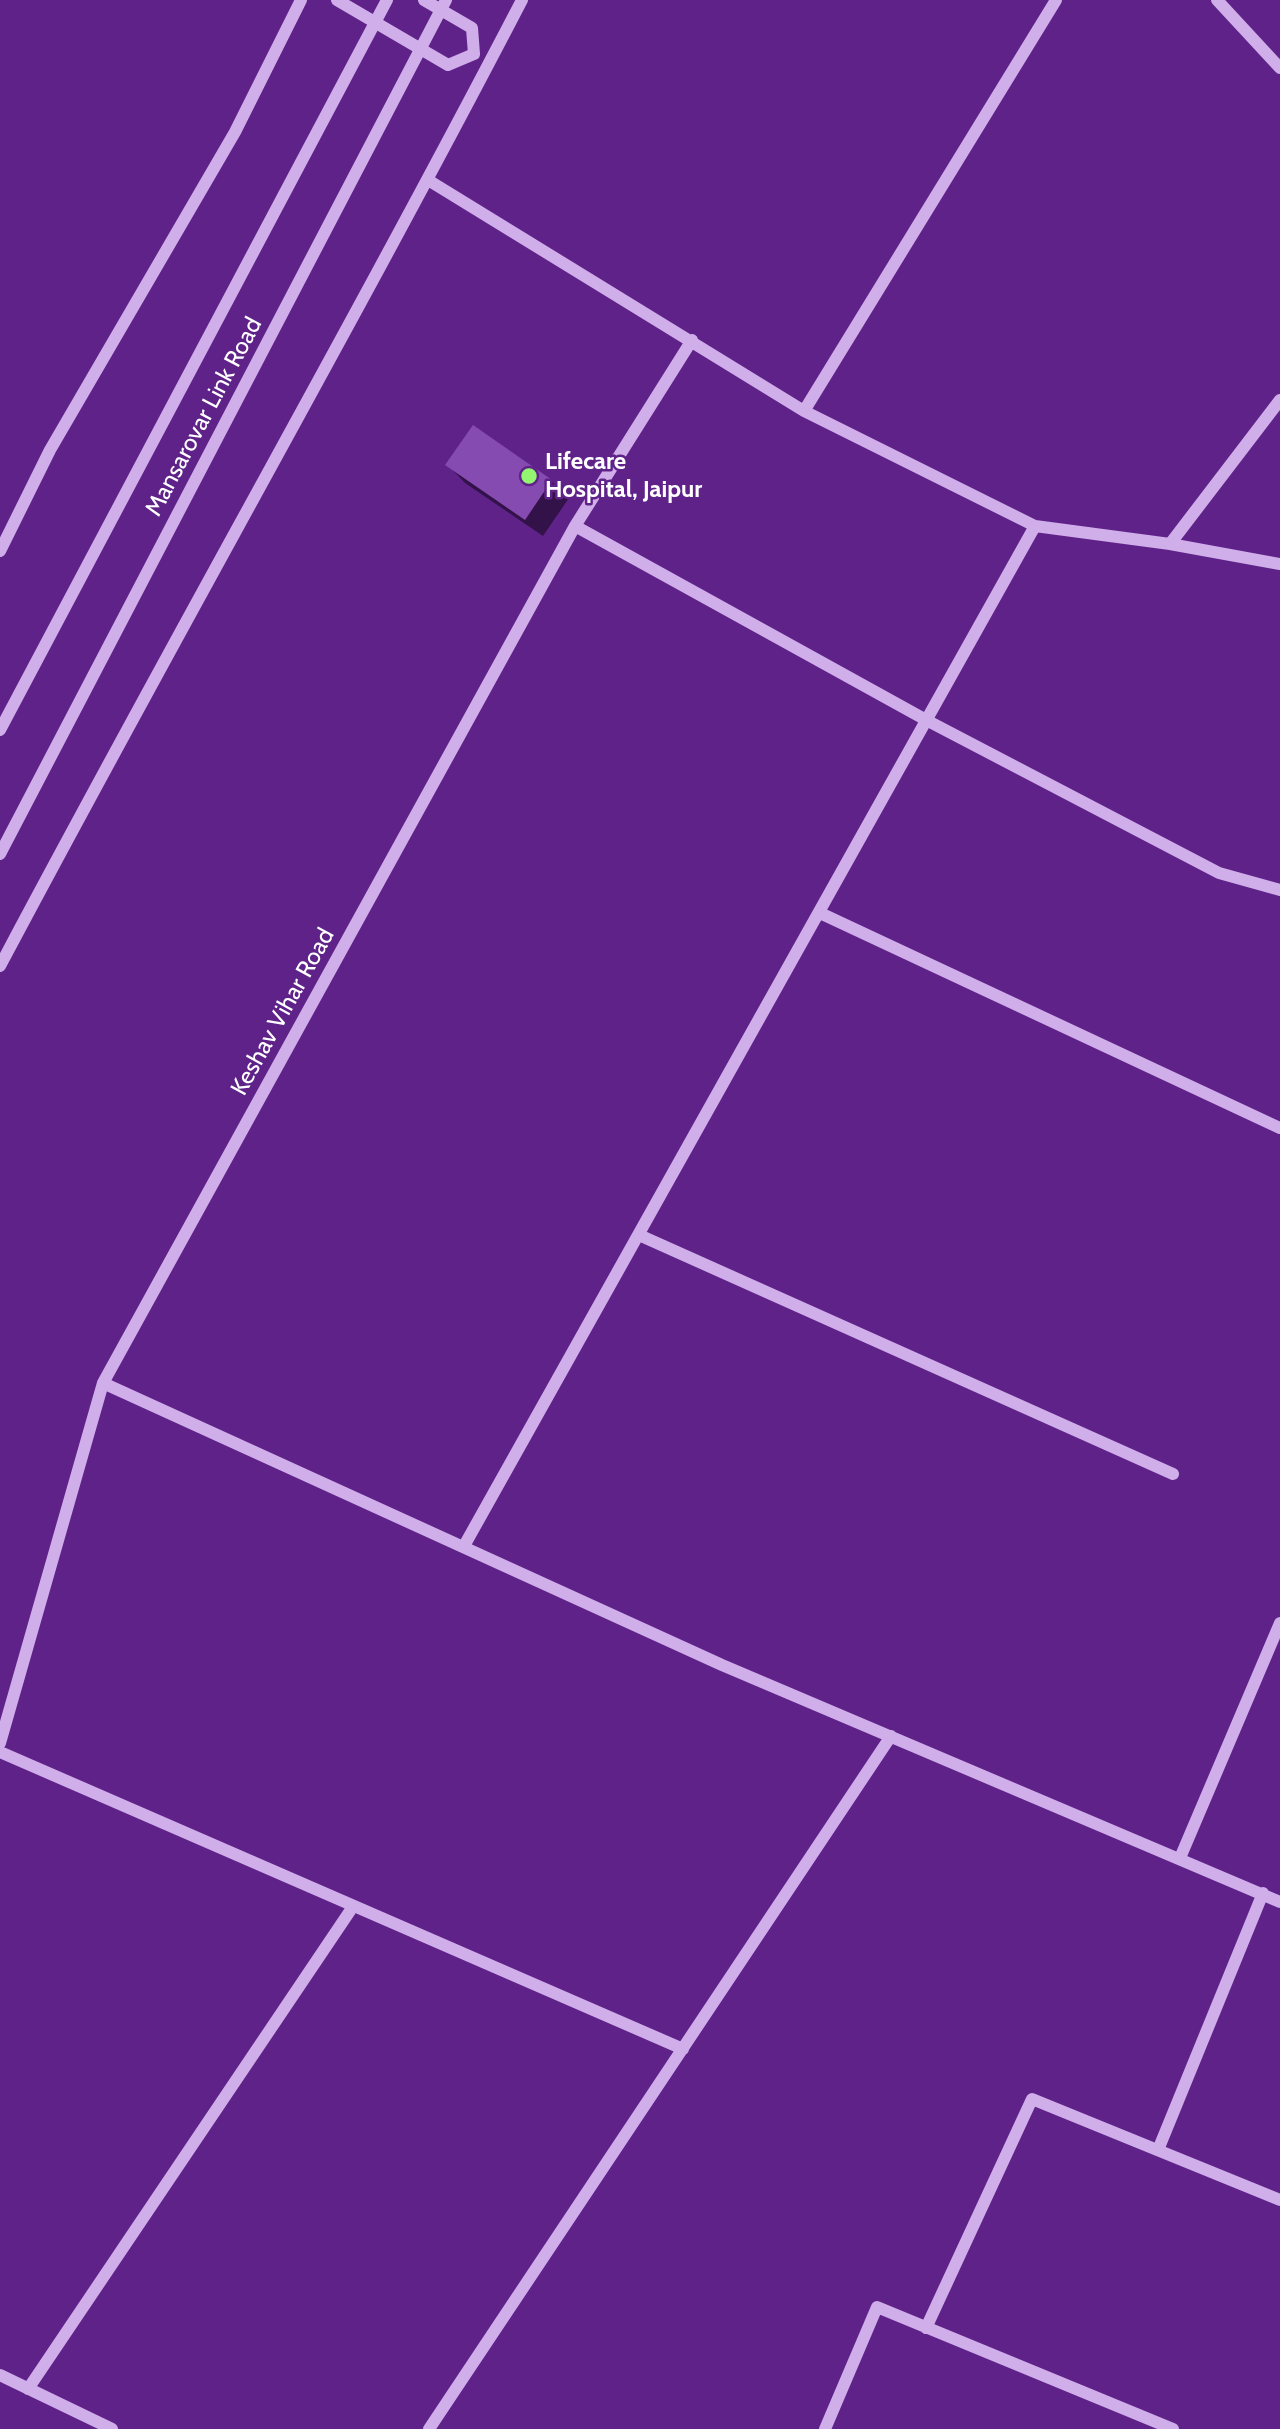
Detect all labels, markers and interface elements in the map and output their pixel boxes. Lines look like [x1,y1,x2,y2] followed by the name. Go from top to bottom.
[139,313,269,521] street label: Mansarovar Link Road
[545,448,702,504] place label: Lifecare Hospital, Jaipur
[519,466,539,486] marker: Lifecare Hospital, Jaipur
[225,923,341,1101] street label: Keshav Vihar Road

